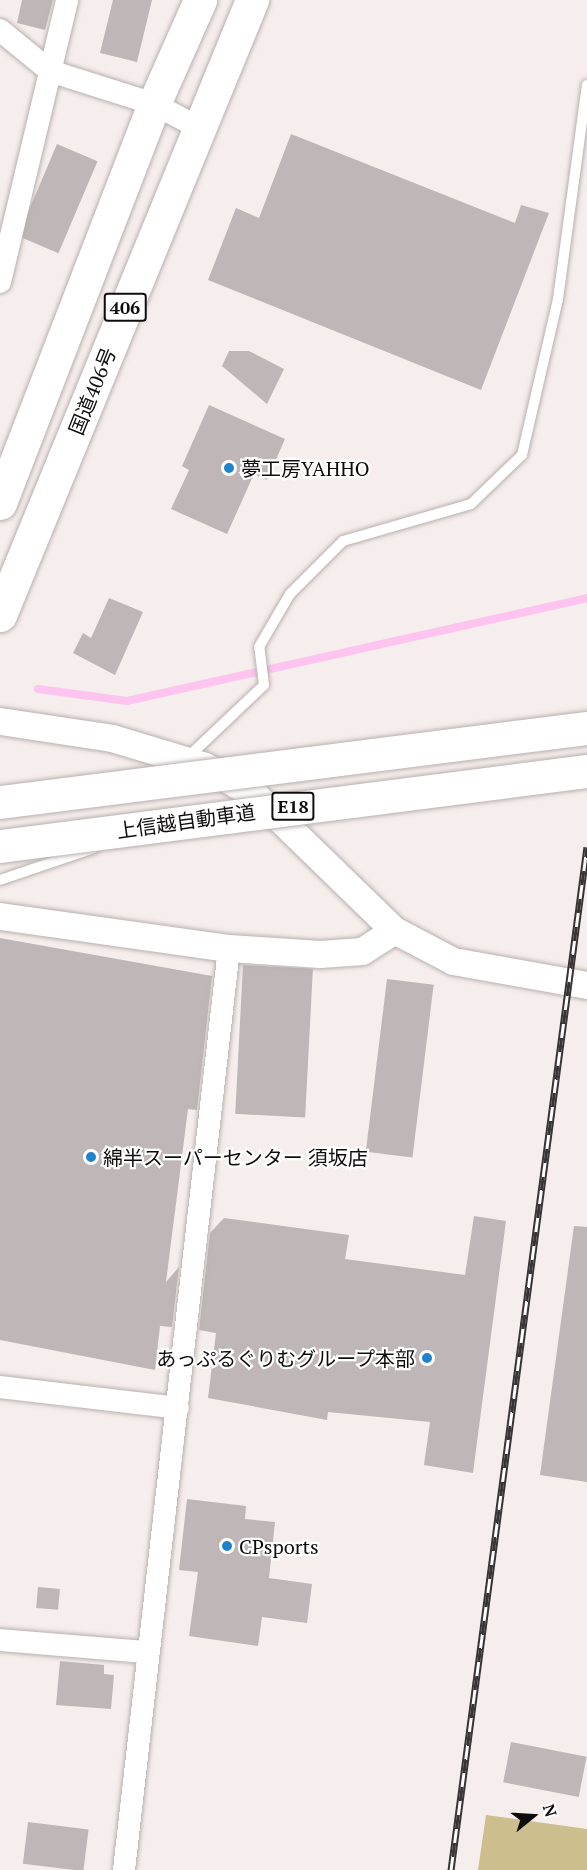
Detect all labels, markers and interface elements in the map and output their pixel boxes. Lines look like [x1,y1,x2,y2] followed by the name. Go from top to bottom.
[102,292,148,322] road number: 406
[64,344,120,438] street label: 国道406号
[241,456,370,480] place label: 夢工房YAHHO
[222,461,236,475] marker: 夢工房YAHHO
[270,791,316,821] road number: E18
[115,799,257,843] street label: 上信越自動車道
[103,1145,368,1169] place label: 綿半スーパーセンター 須坂店
[84,1150,98,1164] marker: 綿半スーパーセンター 須坂店
[155,1346,415,1370] place label: あっぷるぐりむグループ本部
[420,1351,434,1365] marker: あっぷるぐりむグループ本部
[239,1534,319,1558] place label: CPsports
[220,1539,234,1553] marker: CPsports
[503,1786,563,1846] north arrow
[538,1801,562,1820] text: N

